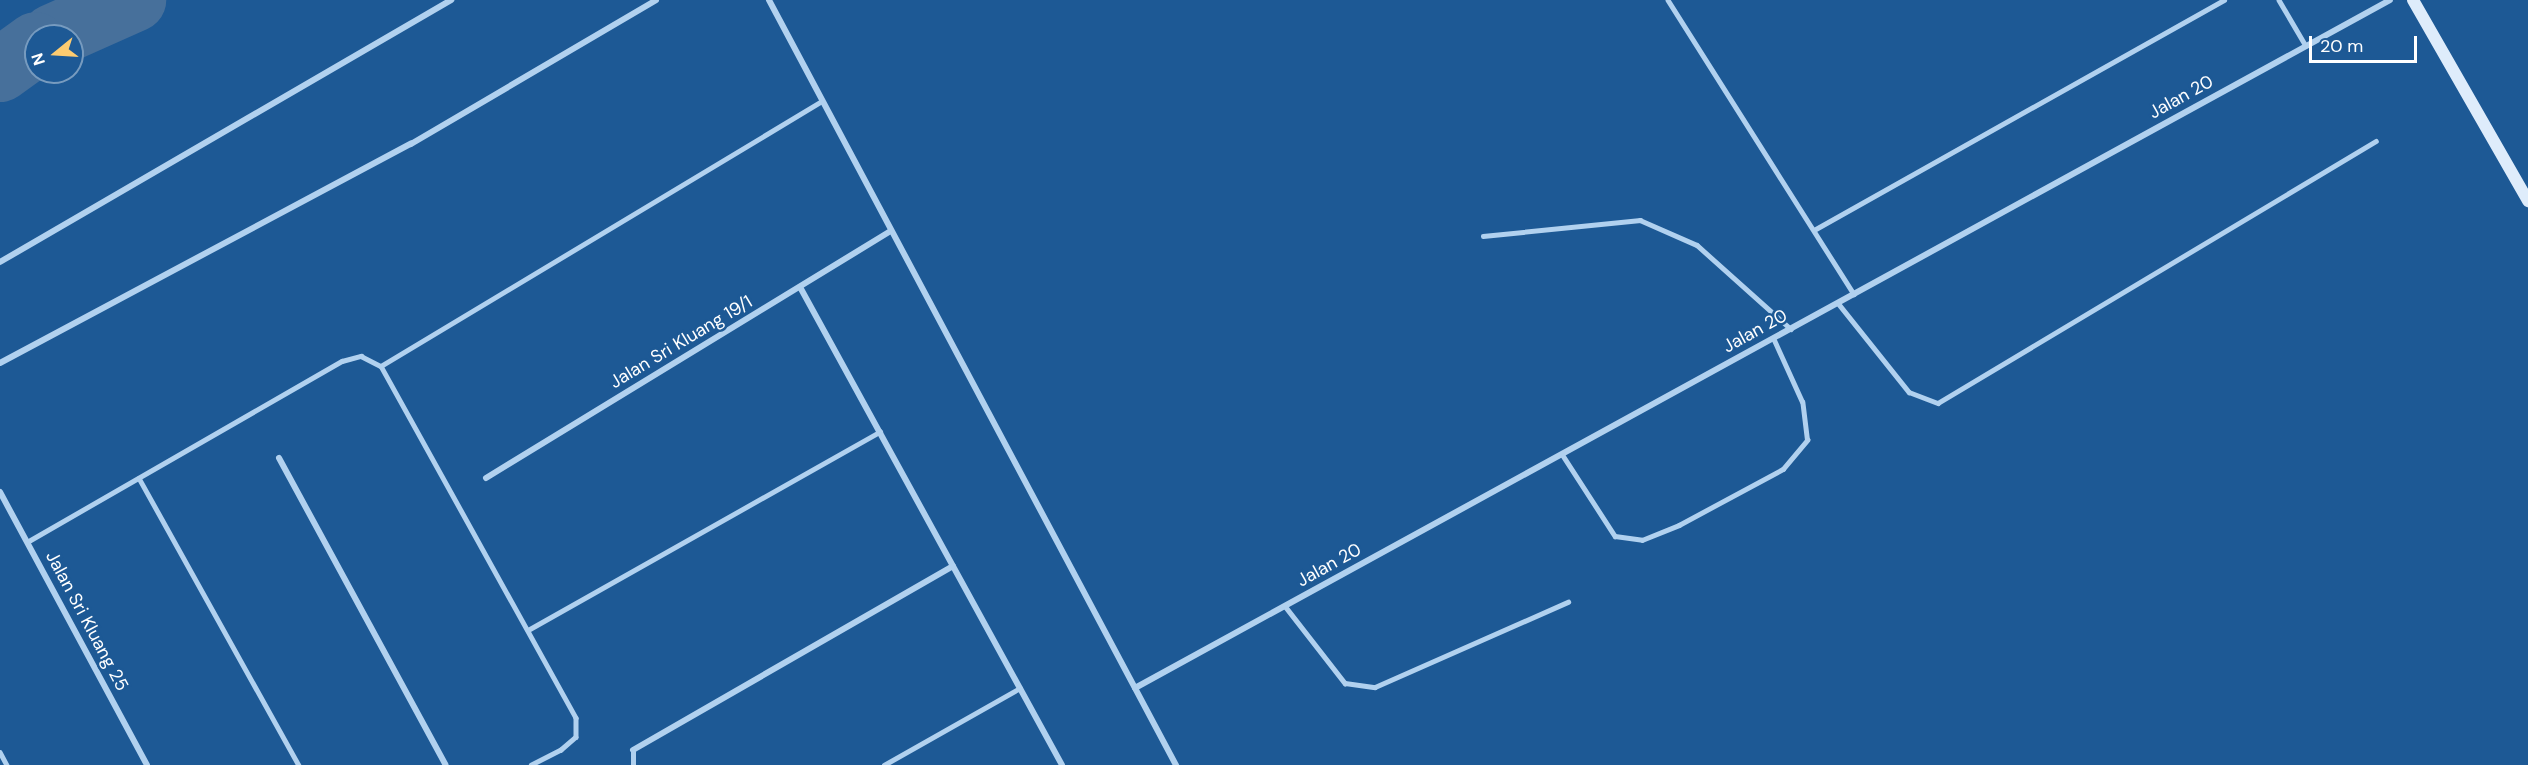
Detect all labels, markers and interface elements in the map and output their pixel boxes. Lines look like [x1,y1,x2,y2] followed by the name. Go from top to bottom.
[24,24,84,84] north arrow
[2312,24,2420,62] scale bar
[2320,34,2363,58] text: 20 m
[27,50,50,68] text: N
[2145,71,2217,123] street label: Jalan 20
[606,291,756,393] street label: Jalan Sri Kluang 19/1
[1719,305,1791,357] street label: Jalan 20
[1293,539,1365,591] street label: Jalan 20
[41,547,133,695] street label: Jalan Sri Kluang 25

